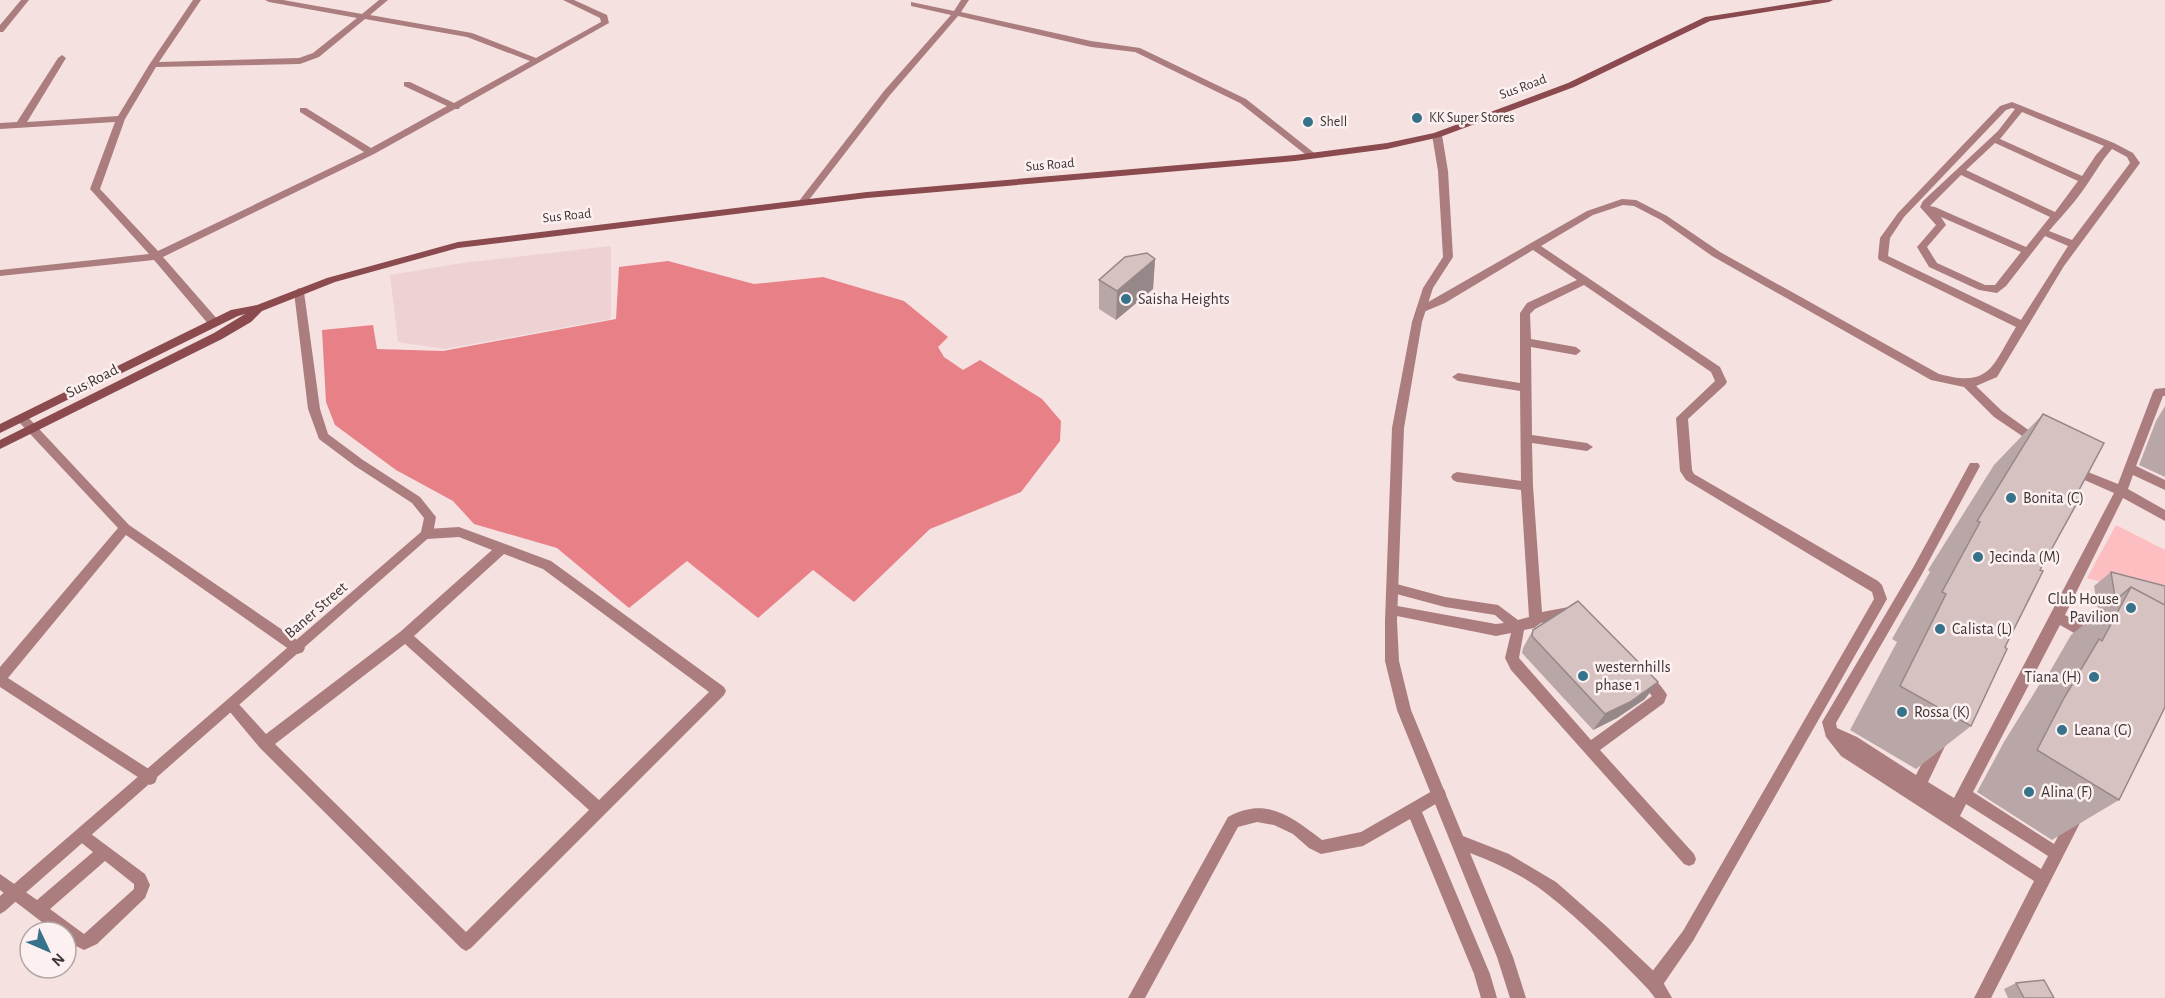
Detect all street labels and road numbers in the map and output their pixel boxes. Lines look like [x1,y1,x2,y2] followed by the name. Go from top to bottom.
[1498,72,1548,102] street label: Sus Road
[1025,156,1075,174] street label: Sus Road
[542,206,592,226] street label: Sus Road
[63,361,121,401] street label: Sus Road
[282,579,350,641] street label: Baner Street

